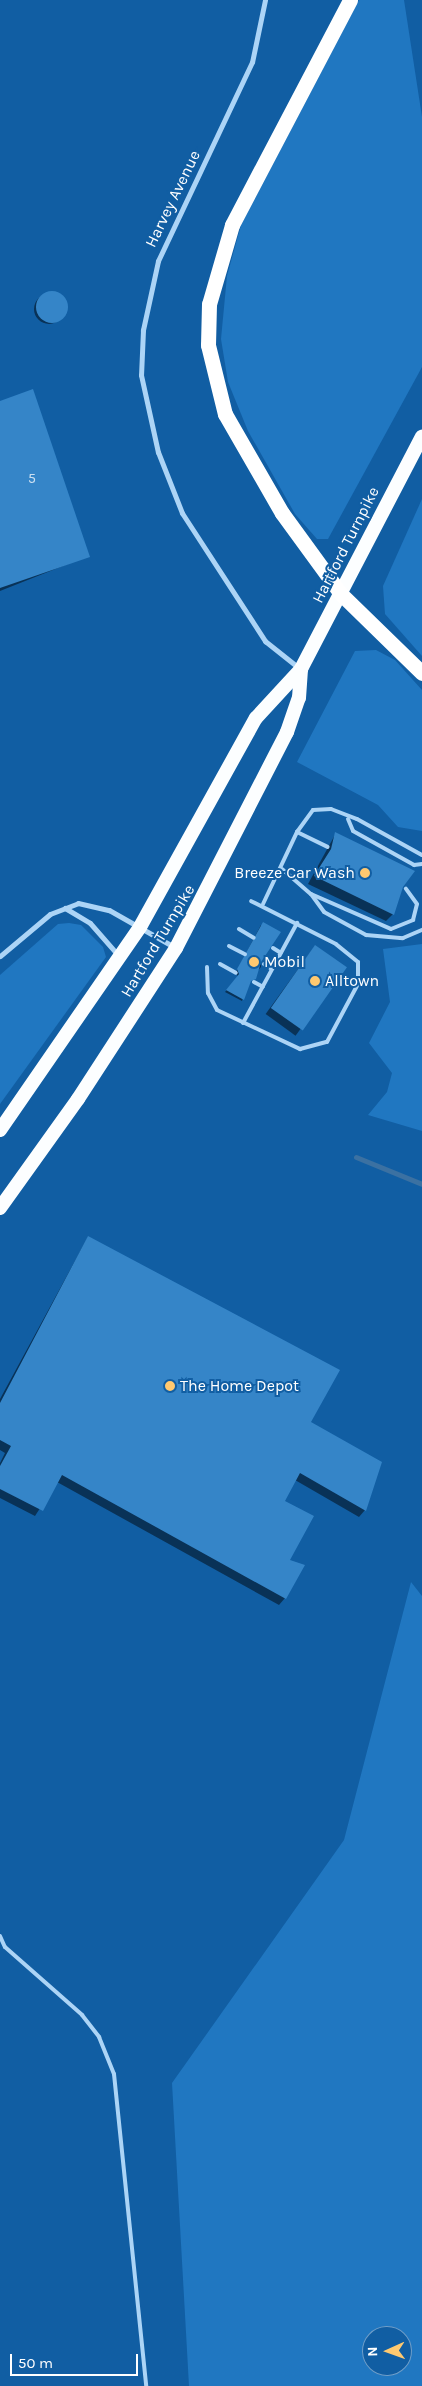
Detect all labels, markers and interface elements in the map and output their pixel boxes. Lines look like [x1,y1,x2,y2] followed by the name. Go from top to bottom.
[141,147,205,251] street label: Harvey Avenue
[28,471,36,487] house number: 5
[308,484,384,606] street label: Hartford Turnpike
[234,863,355,883] place label: Breeze Car Wash
[359,867,371,879] marker: Breeze Car Wash
[117,881,199,1001] street label: Hartford Turnpike
[264,952,305,972] place label: Mobil
[248,956,260,968] marker: Mobil
[325,971,379,991] place label: Alltown
[309,975,321,987] marker: Alltown
[180,1376,299,1396] place label: The Home Depot
[164,1380,176,1392] marker: The Home Depot
[362,2326,412,2376] north arrow
[12,2344,140,2376] scale bar
[364,2346,381,2357] text: N
[18,2354,53,2372] text: 50 m

